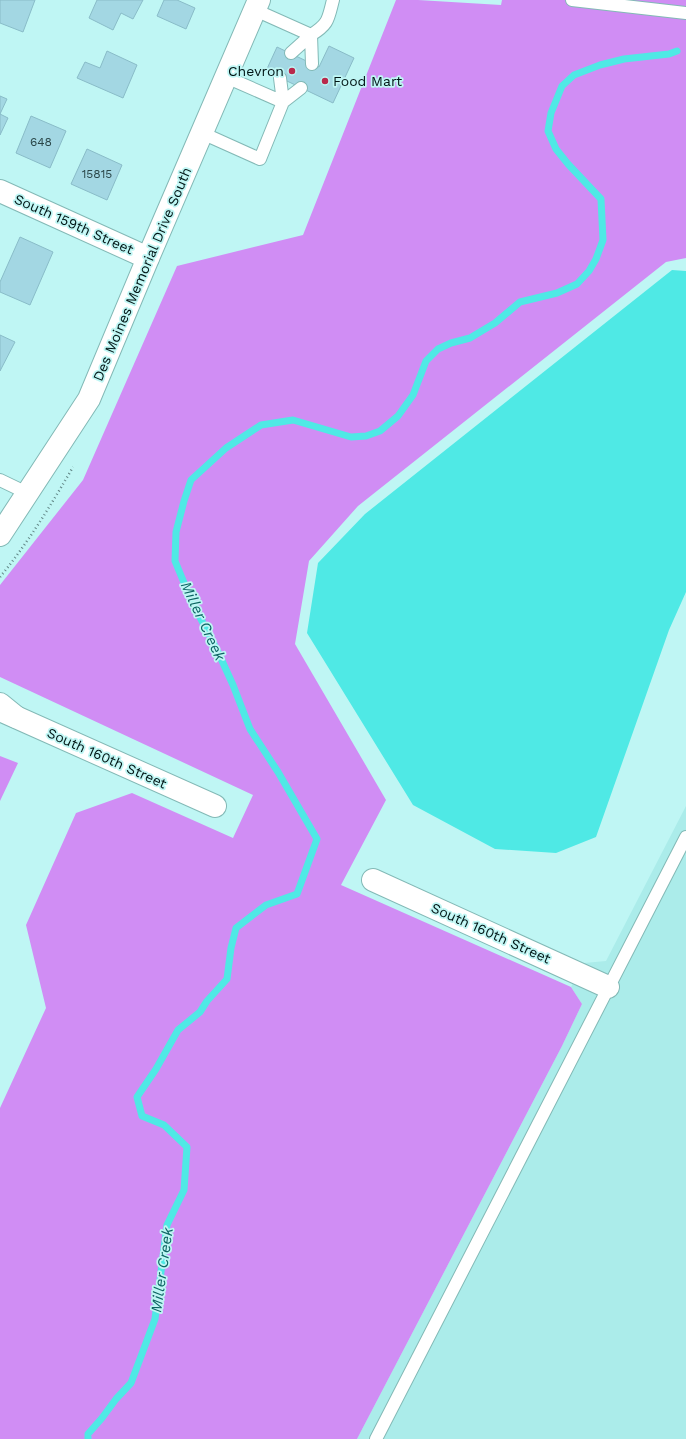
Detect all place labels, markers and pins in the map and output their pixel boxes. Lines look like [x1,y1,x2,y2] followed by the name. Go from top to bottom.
[228,63,284,79] place label: Chevron
[287,66,297,76] marker: Chevron
[333,73,402,89] place label: Food Mart
[320,76,330,86] marker: Food Mart

